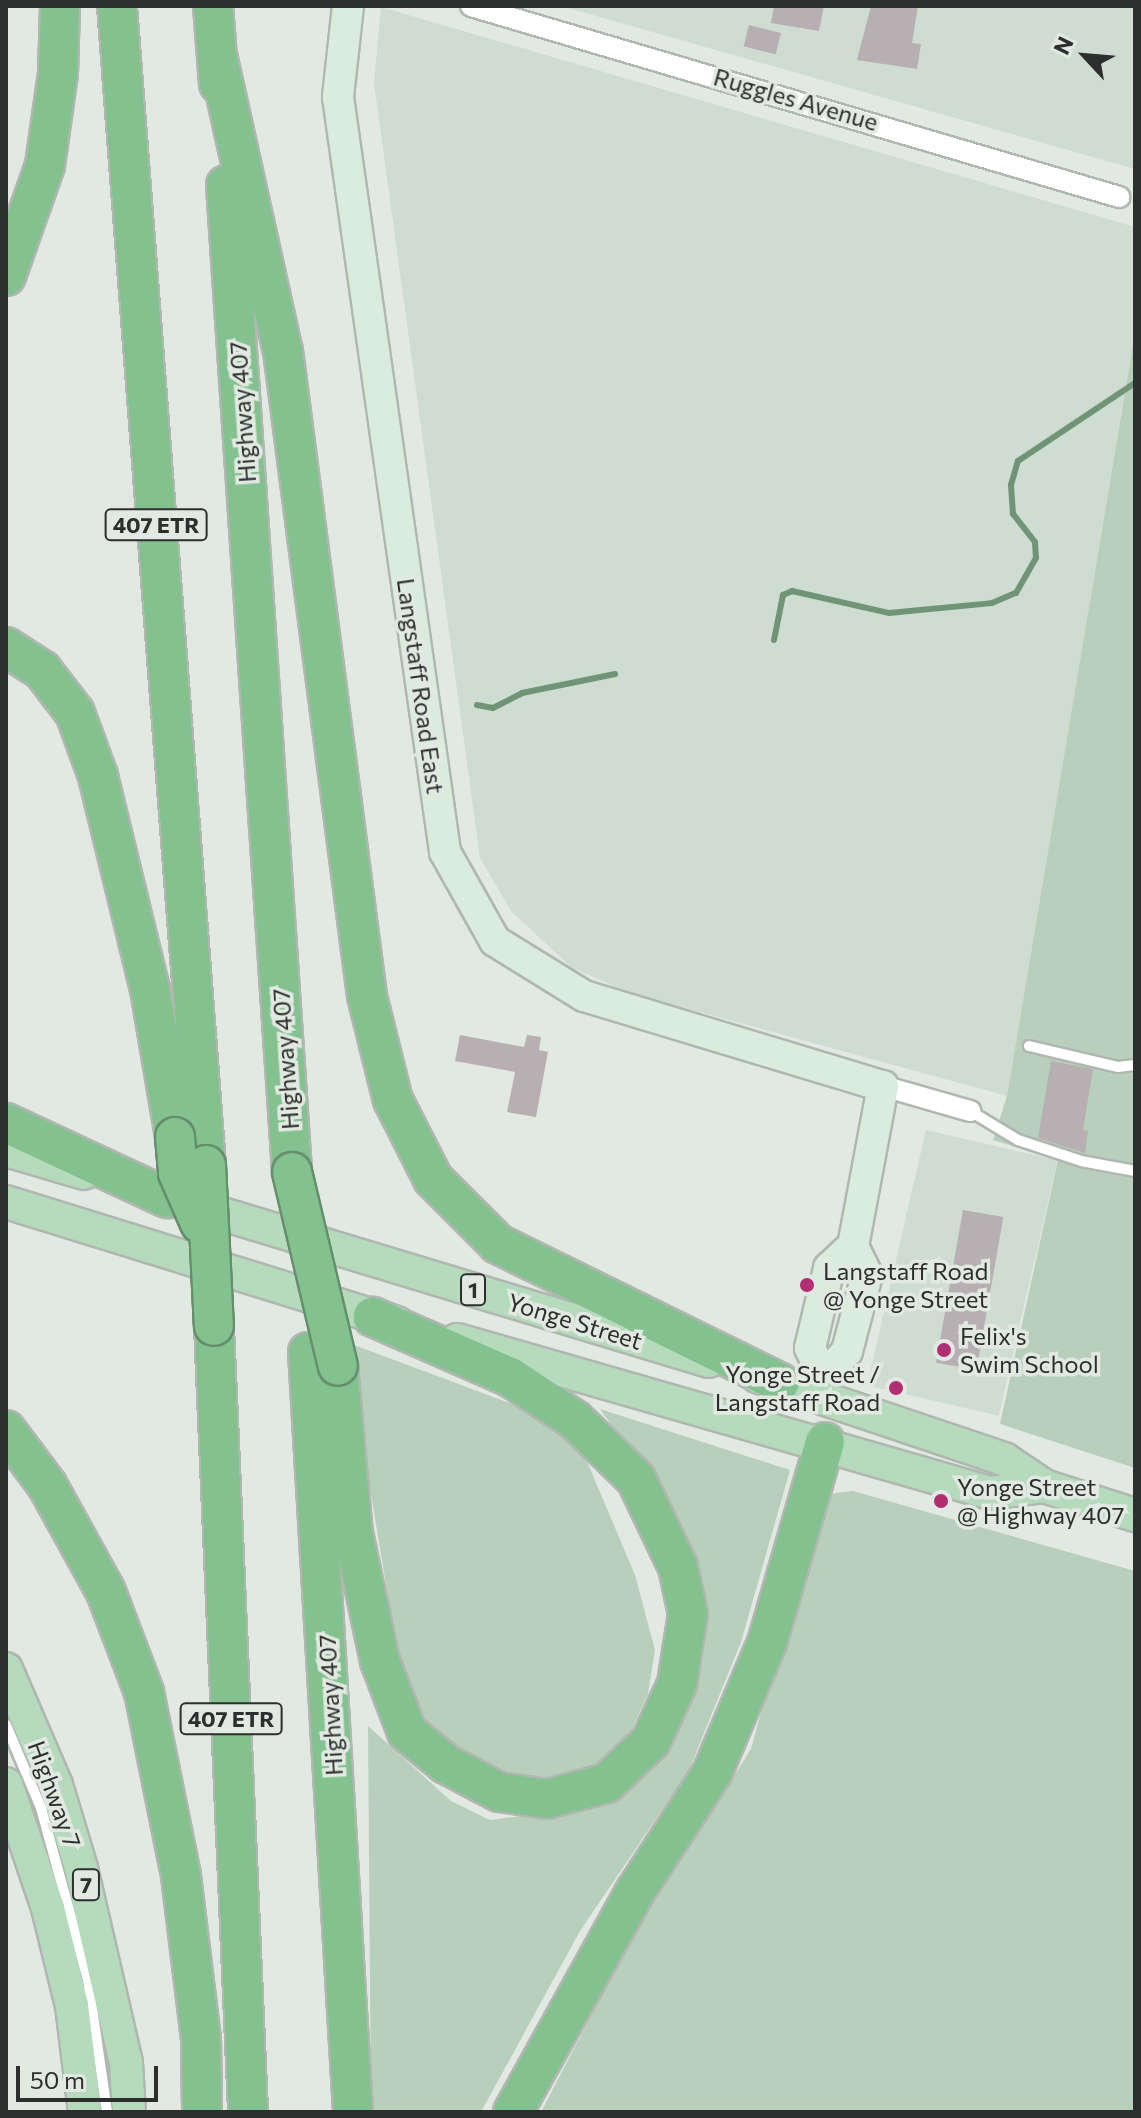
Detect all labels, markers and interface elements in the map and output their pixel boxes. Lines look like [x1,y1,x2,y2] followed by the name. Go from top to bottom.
[1045,16,1125,96] north arrow
[1047,32,1079,59] text: N
[710,62,882,136] street label: Ruggles Avenue
[223,340,261,484] street label: Highway 407
[104,507,208,543] road number: 407 ETR
[392,576,450,796] street label: Langstaff Road East
[266,987,304,1131] street label: Highway 407
[823,1257,988,1313] place label: Langstaff Road @ Yonge Street
[459,1272,487,1308] road number: 1
[798,1276,816,1294] marker: Langstaff Road @ Yonge Street
[504,1287,646,1355] street label: Yonge Street
[960,1322,1099,1378] place label: Felix's Swim School
[935,1341,953,1359] marker: Felix's Swim School
[715,1360,880,1416] place label: Yonge Street / Langstaff Road
[887,1379,905,1397] marker: Yonge Street / Langstaff Road
[957,1473,1124,1529] place label: Yonge Street @ Highway 407
[932,1492,950,1510] marker: Yonge Street @ Highway 407
[312,1634,348,1776] street label: Highway 407
[179,1701,283,1737] road number: 407 ETR
[22,1737,88,1851] street label: Highway 7
[70,1867,102,1903] road number: 7
[20,2050,162,2100] scale bar
[30,2065,85,2094] text: 50 m

